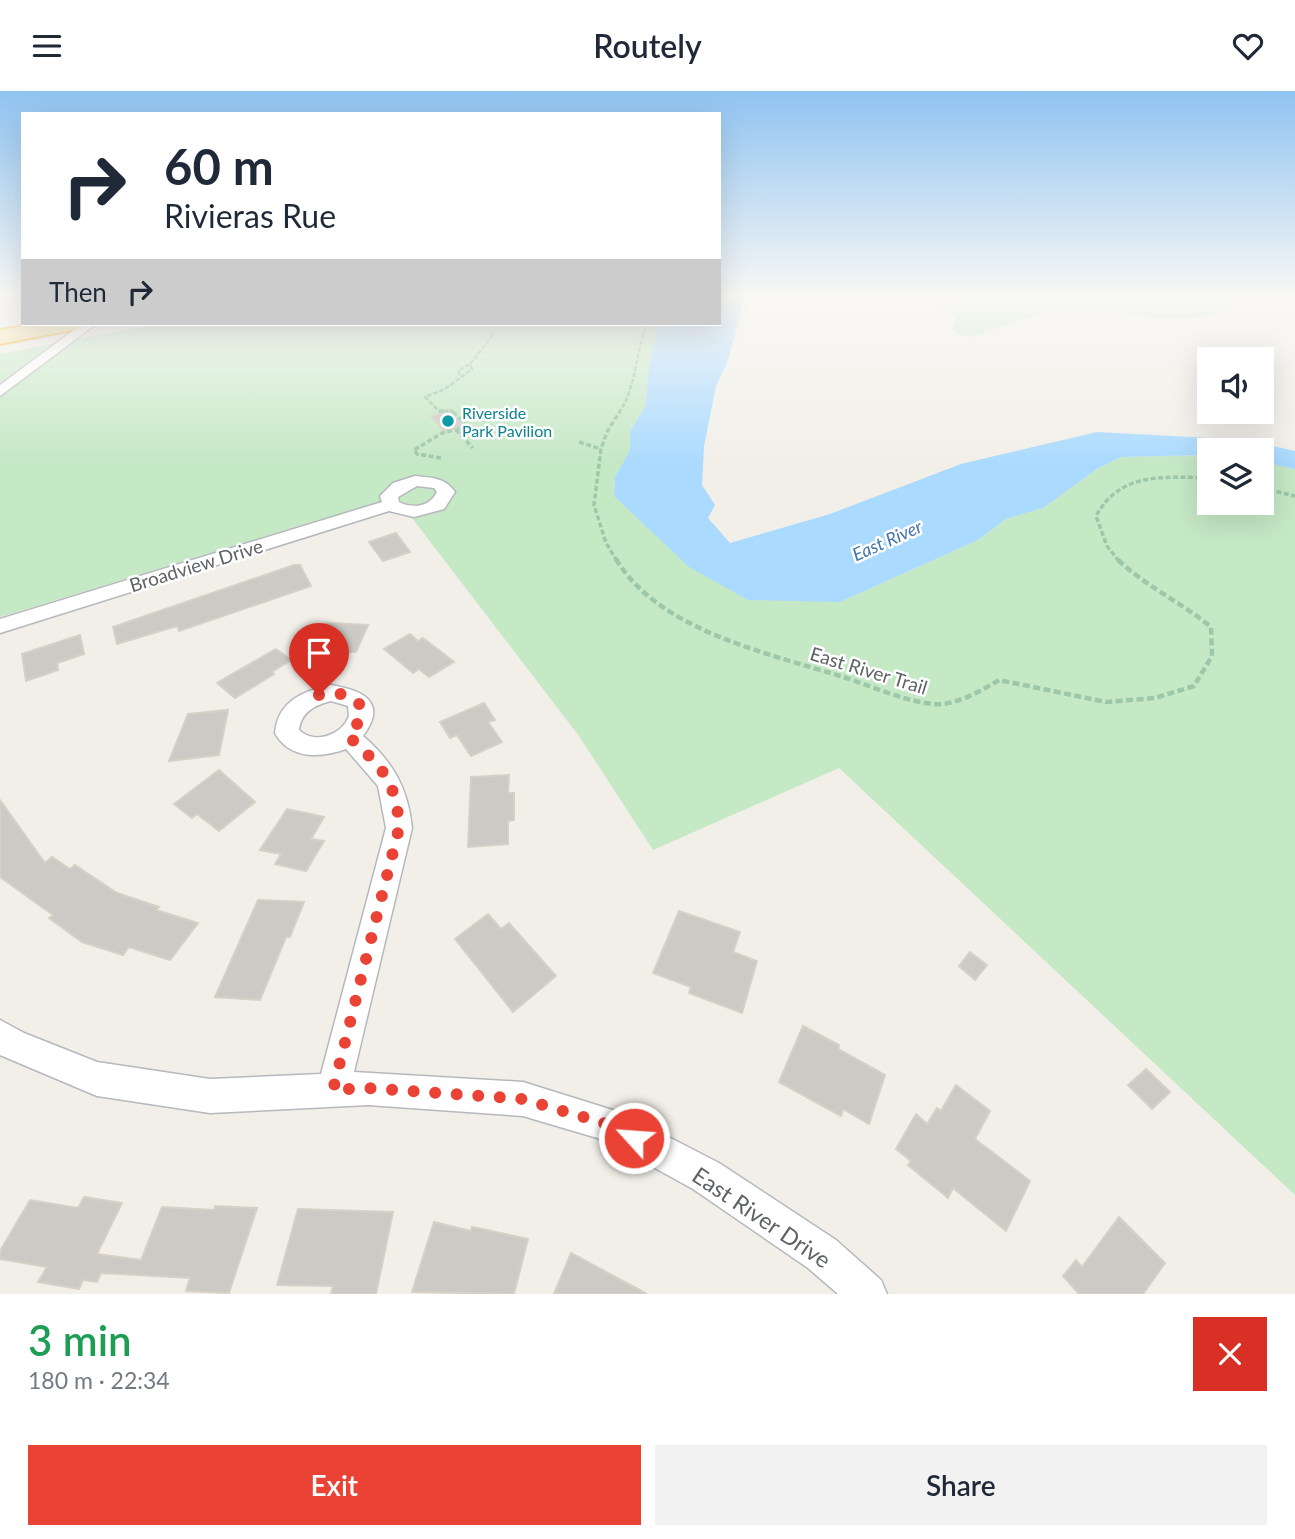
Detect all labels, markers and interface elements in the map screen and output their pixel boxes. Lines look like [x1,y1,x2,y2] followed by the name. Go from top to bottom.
[593,26,702,65] text: Routely
[28,27,66,65] icon: menu
[1229,27,1267,65] icon: heart
[164,137,274,195] text: 60 m
[49,140,140,231] icon: right
[164,196,336,235] text: Rivieras Rue
[121,273,159,311] icon: right
[49,276,107,308] text: Then
[1197,347,1274,515] map controls
[1197,347,1274,424] button: sound
[462,403,552,440] place label: Riverside Park Pavilion
[440,413,456,429] marker: Riverside Park Pavilion
[1197,438,1274,515] button: layers
[849,515,926,565] water label: East River
[126,534,266,596] street label: Broadview Drive
[289,623,349,695] pin
[300,634,338,672] icon: arrive
[808,641,930,699] street label: East River Trail
[597,1101,671,1175] position arrow
[688,1160,836,1274] street label: East River Drive
[28,1315,132,1365] text: 3 min
[1193,1317,1267,1391] button: close
[28,1366,170,1394] text: 180 m · 22:34
[28,1445,641,1525] button: Exit
[655,1445,1267,1525] button: Share

